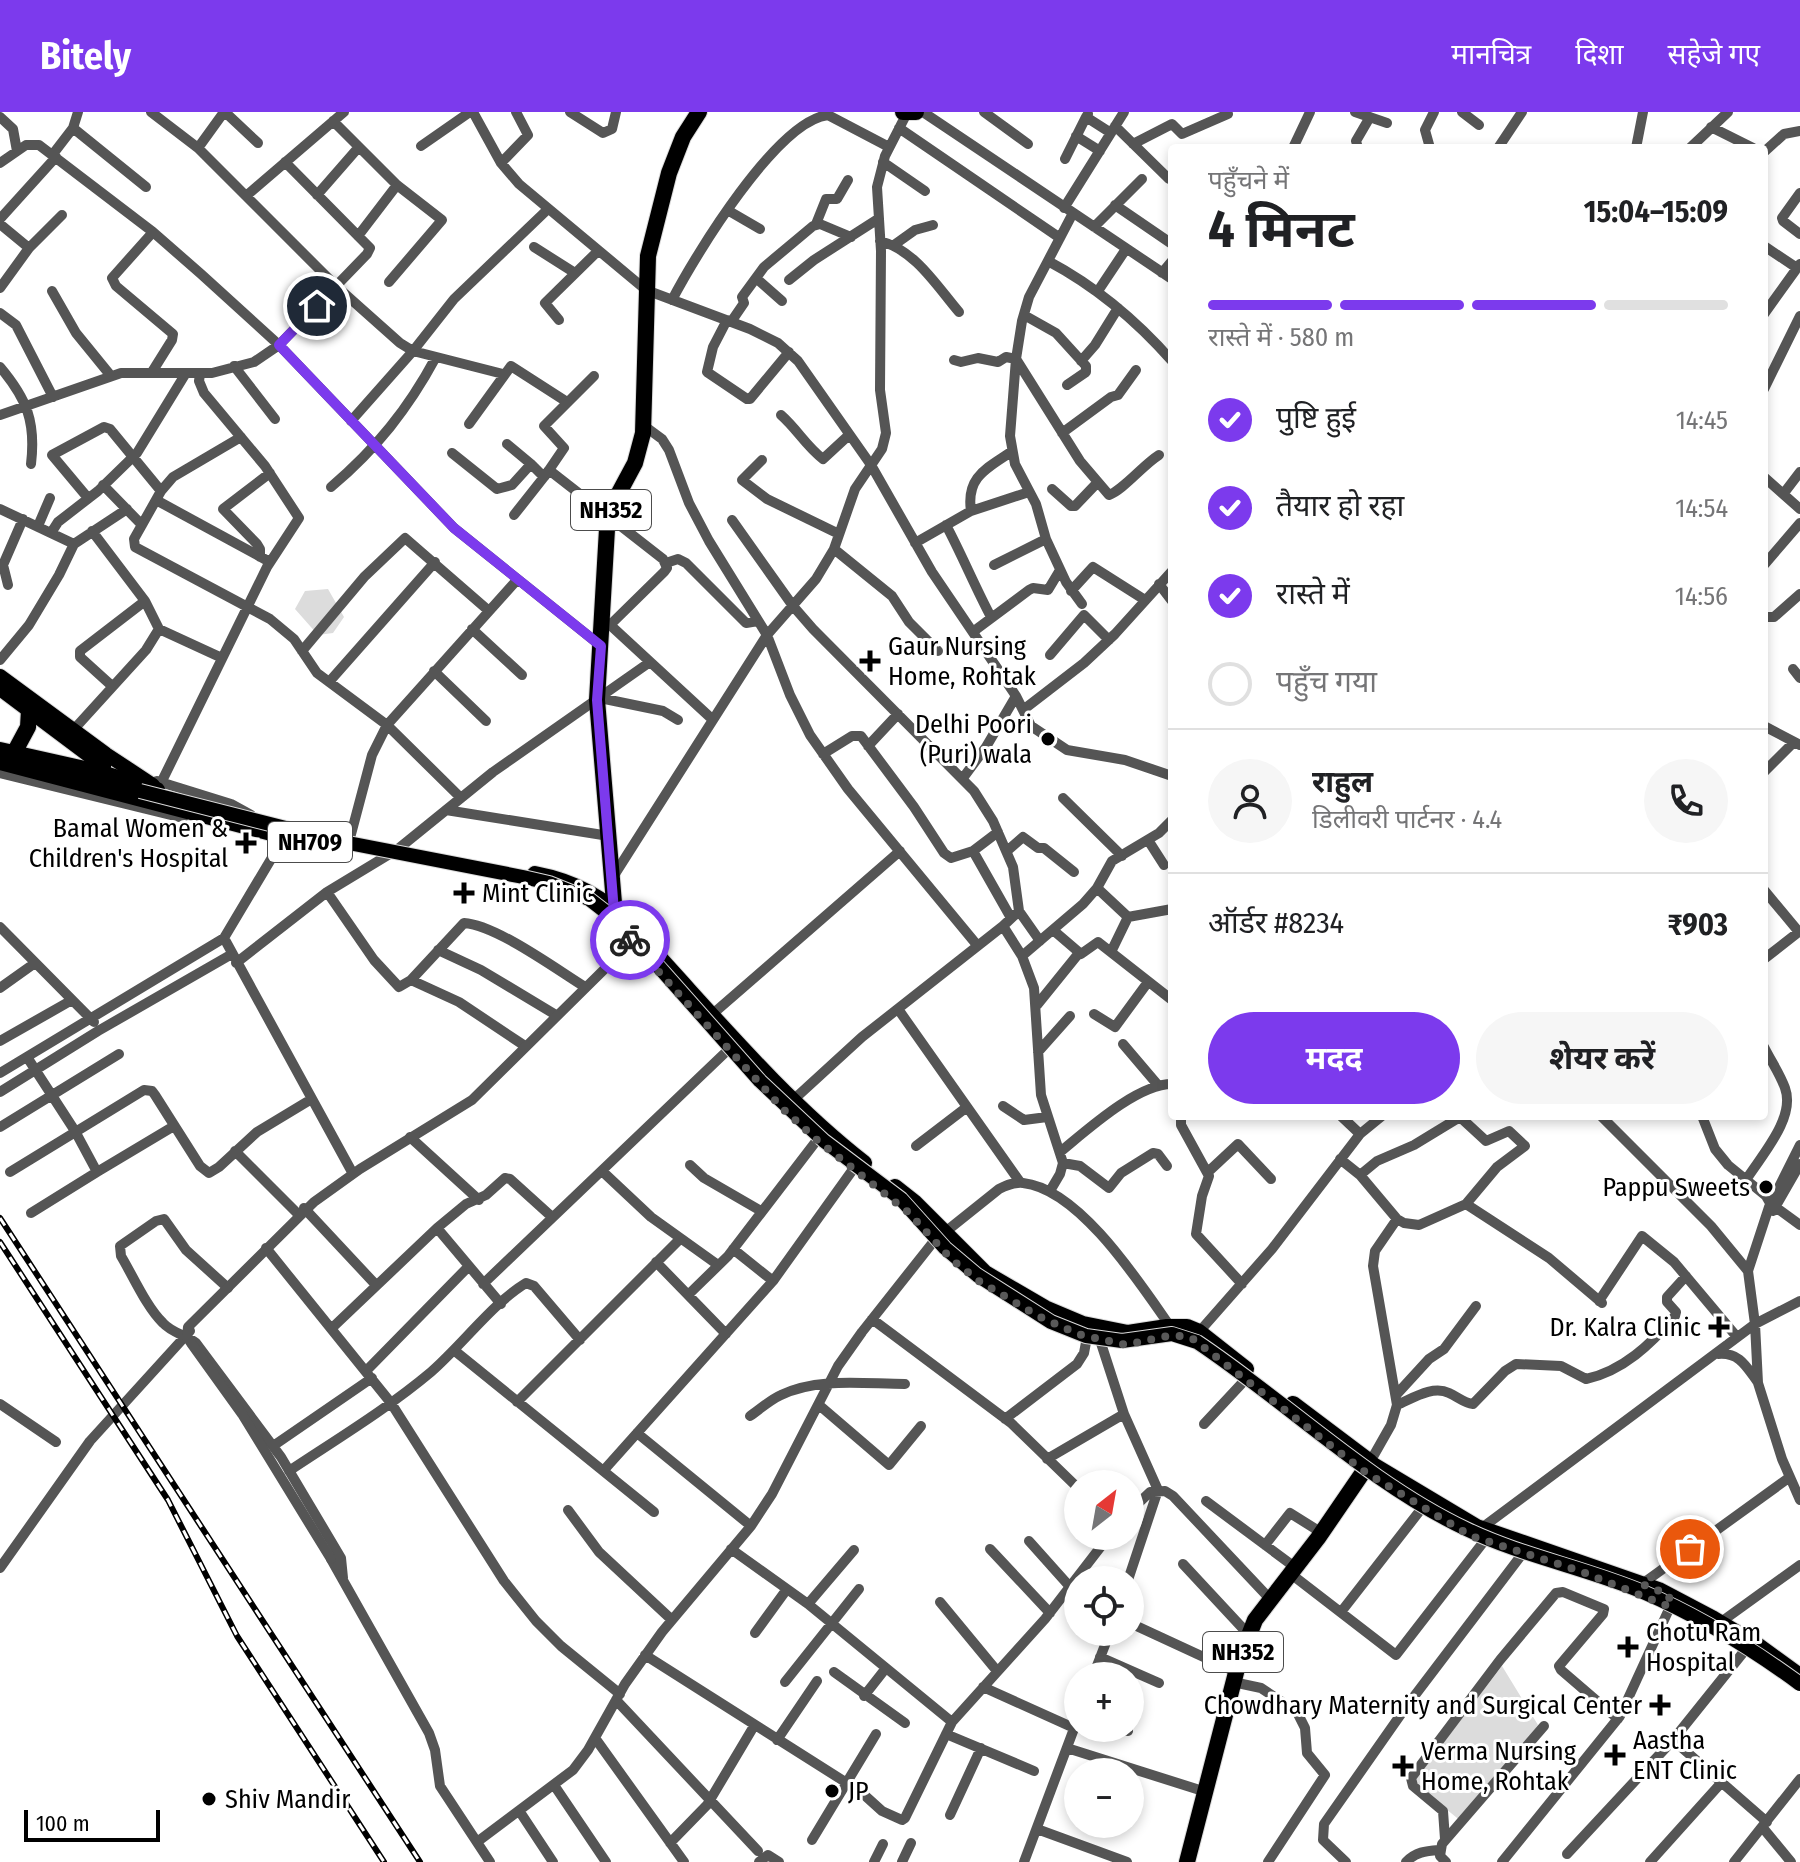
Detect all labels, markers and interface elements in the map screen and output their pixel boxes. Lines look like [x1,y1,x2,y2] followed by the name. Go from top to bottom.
[40,33,131,79] text: Bitely
[1451,38,1531,71] text: मानचित्र
[1575,38,1624,71] text: दिशा
[1668,38,1760,71] text: सहेजे गए
[1208,165,1289,196] text: पहुँचने में
[1584,194,1728,230] text: 15:04–15:09
[1208,198,1355,261] text: 4 मिनट
[283,272,351,340] pin
[295,284,339,328] icon: home
[1208,322,1354,353] text: रास्ते में · 580 m
[1208,398,1252,442] icon: check
[1276,400,1356,436] text: पुष्टि हुई
[1676,405,1728,436] text: 14:45
[1208,486,1252,530] icon: check
[1276,488,1404,524] text: तैयार हो रहा
[571,490,651,530] road number: NH352
[1675,493,1728,524] text: 14:54
[1208,574,1252,618] icon: check
[1276,576,1350,612] text: रास्ते में
[1675,581,1728,612] text: 14:56
[888,631,1037,692] place label: Gaur Nursing Home, Rohtak
[859,650,881,672] marker: Gaur Nursing Home, Rohtak
[1276,664,1377,700] text: पहुँच गया
[915,709,1032,770] place label: Delhi Poori (Puri) wala
[1039,730,1057,748] marker: Delhi Poori (Puri) wala
[1208,759,1292,843] button: person
[1644,759,1728,843] button: phone
[1312,764,1373,800] text: राहुल
[1312,804,1502,835] text: डिलीवरी पार्टनर · 4.4
[29,813,228,874] place label: Bamal Women & Children's Hospital
[268,822,352,862] road number: NH709
[235,832,257,854] marker: Bamal Women & Children's Hospital
[482,878,593,909] place label: Mint Clinic
[453,882,475,904] marker: Mint Clinic
[590,900,670,980] courier
[1208,905,1344,941] text: ऑर्डर #8234
[1668,907,1728,943] text: ₹903
[608,918,652,962] icon: bike
[1208,1012,1460,1104] button: मदद
[1476,1012,1728,1104] button: शेयर करें
[1602,1172,1750,1203] place label: Pappu Sweets
[1757,1178,1775,1196] marker: Pappu Sweets
[1549,1312,1701,1343] place label: Dr. Kalra Clinic
[1708,1316,1730,1338] marker: Dr. Kalra Clinic
[1064,1470,1144,1550] north arrow
[1064,1470,1144,1838] map controls
[1656,1515,1724,1583] pin
[1668,1527,1712,1571] icon: bag
[1064,1566,1144,1646] button: locate
[1646,1617,1761,1678] place label: Chotu Ram Hospital
[1203,1632,1283,1672] road number: NH352
[1617,1636,1639,1658] marker: Chotu Ram Hospital
[1064,1662,1144,1742] button: +
[1204,1690,1642,1721] place label: Chowdhary Maternity and Surgical Center
[1649,1694,1671,1716] marker: Chowdhary Maternity and Surgical Center
[1633,1725,1737,1786] place label: Aastha ENT Clinic
[1421,1736,1577,1797] place label: Verma Nursing Home, Rohtak
[1604,1744,1626,1766] marker: Aastha ENT Clinic
[1392,1755,1414,1777] marker: Verma Nursing Home, Rohtak
[1064,1758,1144,1838] button: −
[848,1776,869,1807] place label: JP
[823,1782,841,1800] marker: JP
[225,1784,350,1815] place label: Shiv Mandir
[200,1790,218,1808] marker: Shiv Mandir
[24,1806,160,1842] scale bar
[36,1810,90,1837] text: 100 m

